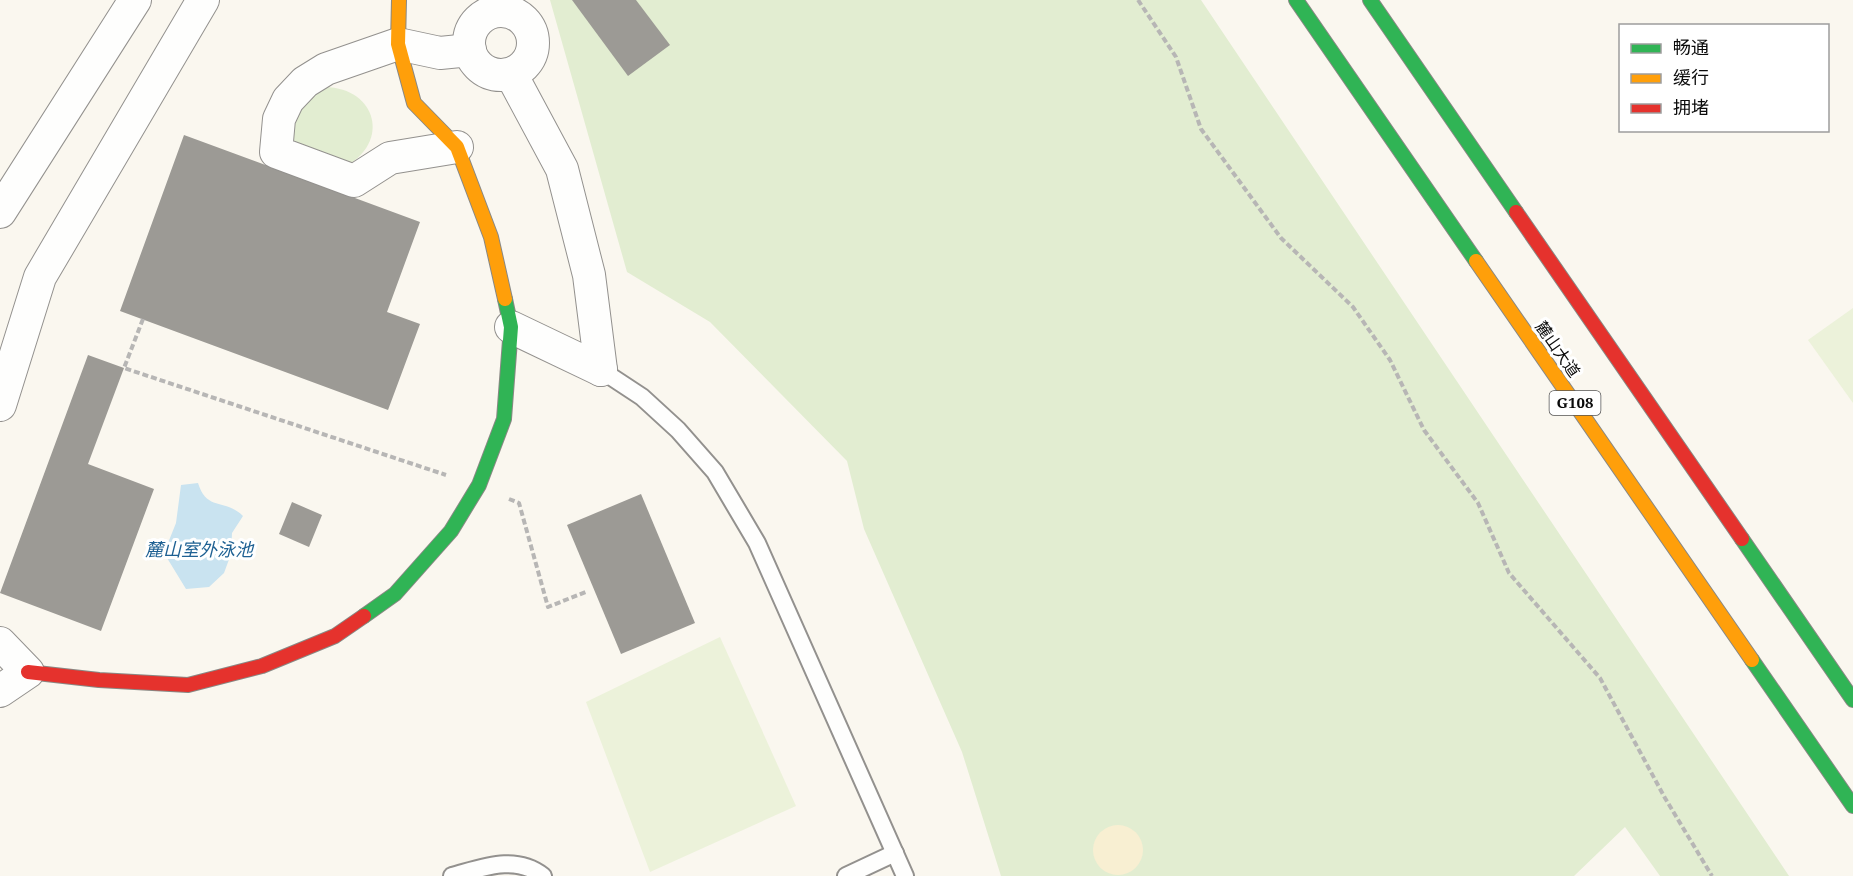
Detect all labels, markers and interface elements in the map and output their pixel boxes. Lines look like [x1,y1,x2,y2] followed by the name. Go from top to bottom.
[1619,24,1829,132] legend
[1673,35,1709,59] text: 畅通
[1673,65,1709,89] text: 缓行
[1673,95,1709,119] text: 拥堵
[1531,316,1585,382] street label: 麓山大道
[1550,391,1600,415] road number: G108
[145,537,255,561] water label: 麓山室外泳池

